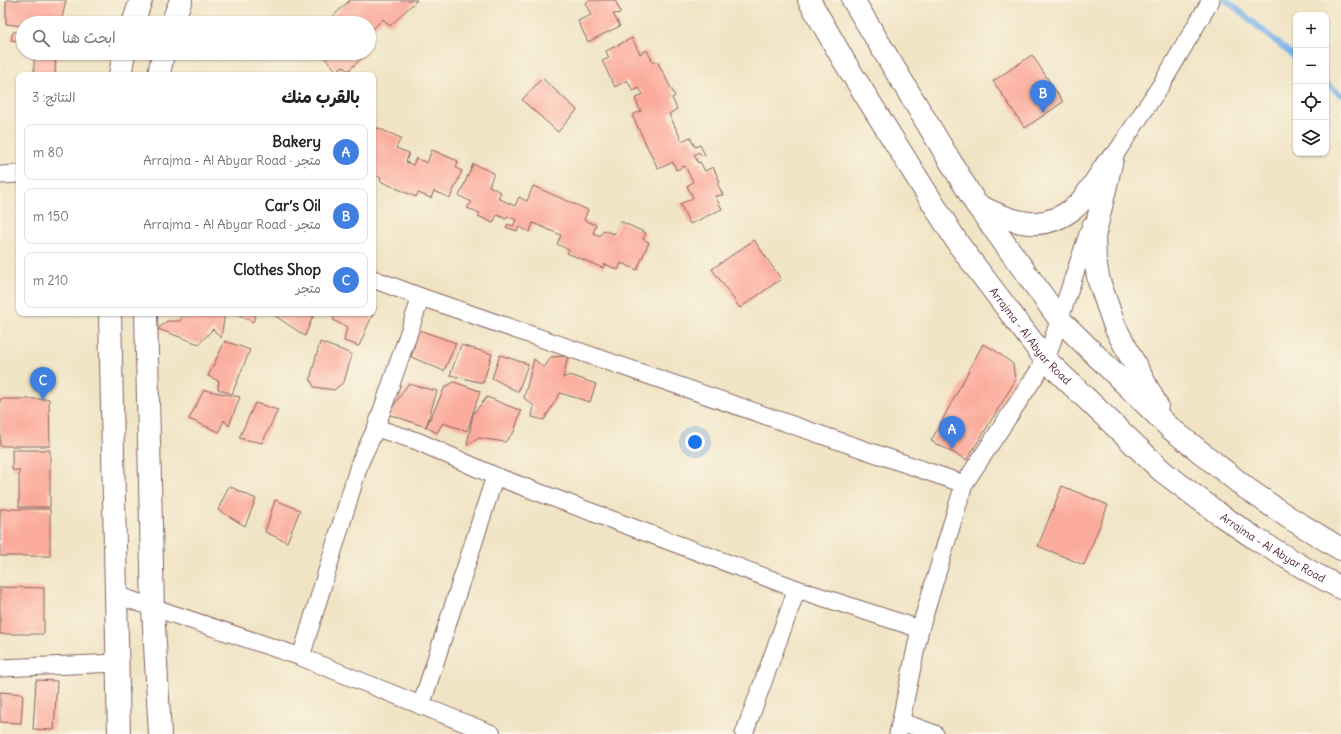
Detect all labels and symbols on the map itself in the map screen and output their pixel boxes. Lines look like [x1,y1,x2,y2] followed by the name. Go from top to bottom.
[1030,80,1056,113] pin: B
[987,285,1074,388] street label: Arrajma - Al Abyar Road
[30,367,56,400] pin: C
[939,416,965,449] pin: A
[685,432,705,452] your location
[1217,510,1328,586] street label: Arrajma - Al Abyar Road

